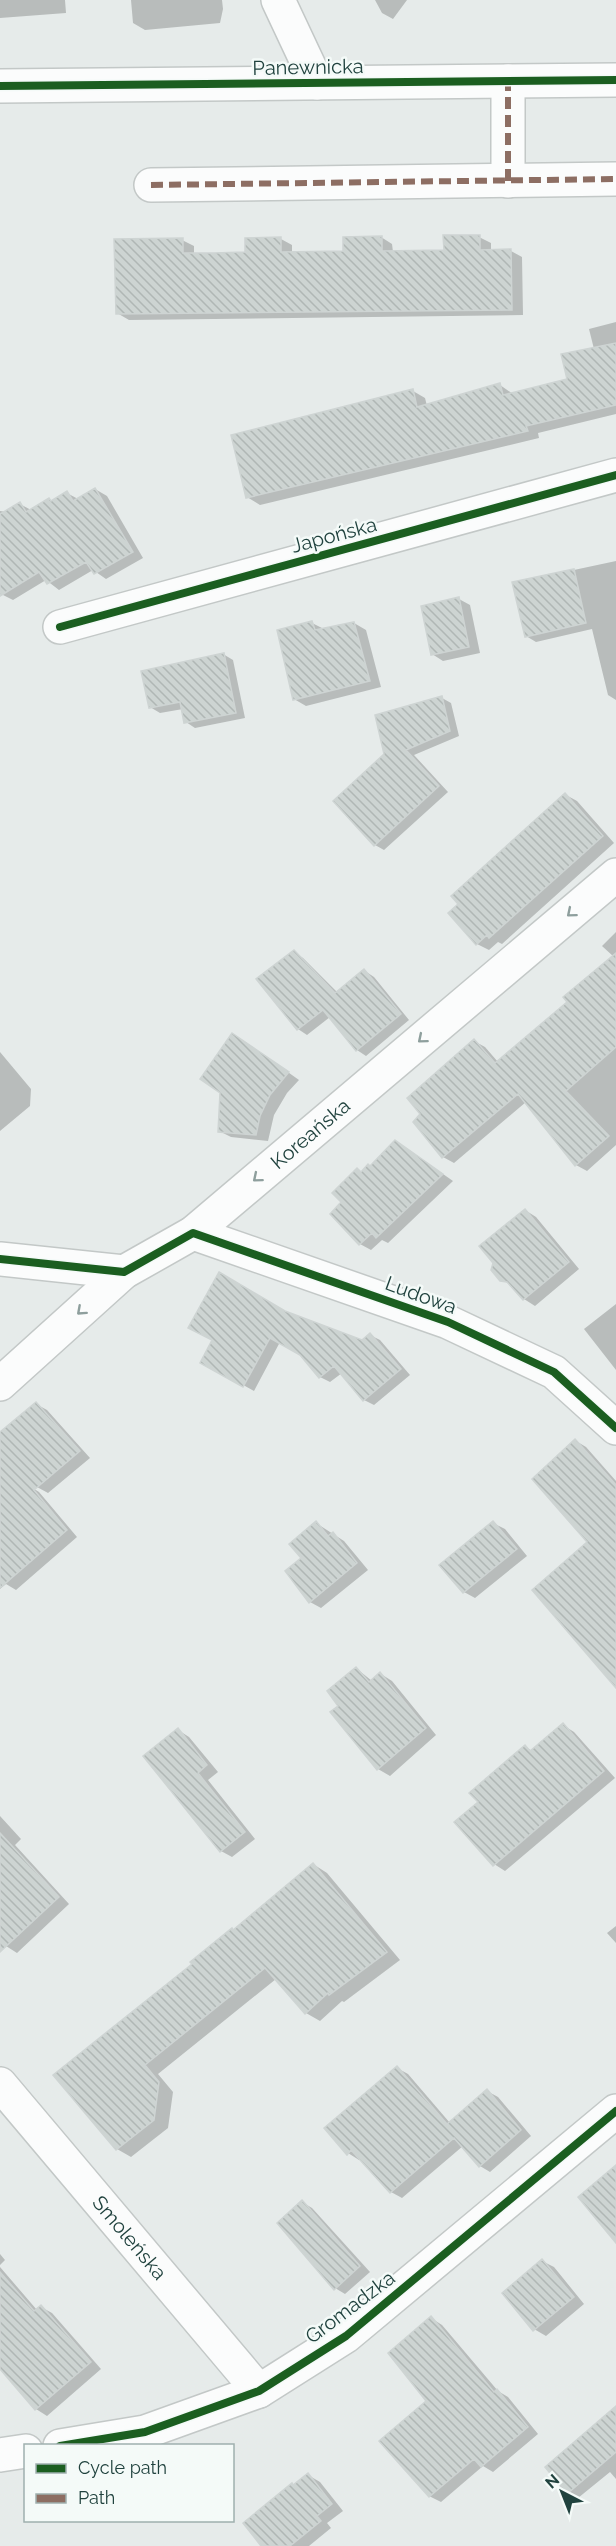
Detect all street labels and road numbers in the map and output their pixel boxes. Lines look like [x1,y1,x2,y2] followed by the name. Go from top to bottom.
[252,54,364,80] street label: Panewnicka
[289,512,379,558] street label: Japońska
[266,1093,355,1174] street label: Koreańska
[382,1271,460,1319] street label: Ludowa
[87,2191,172,2285] street label: Smoleńska
[300,2266,400,2348] street label: Gromadzka

